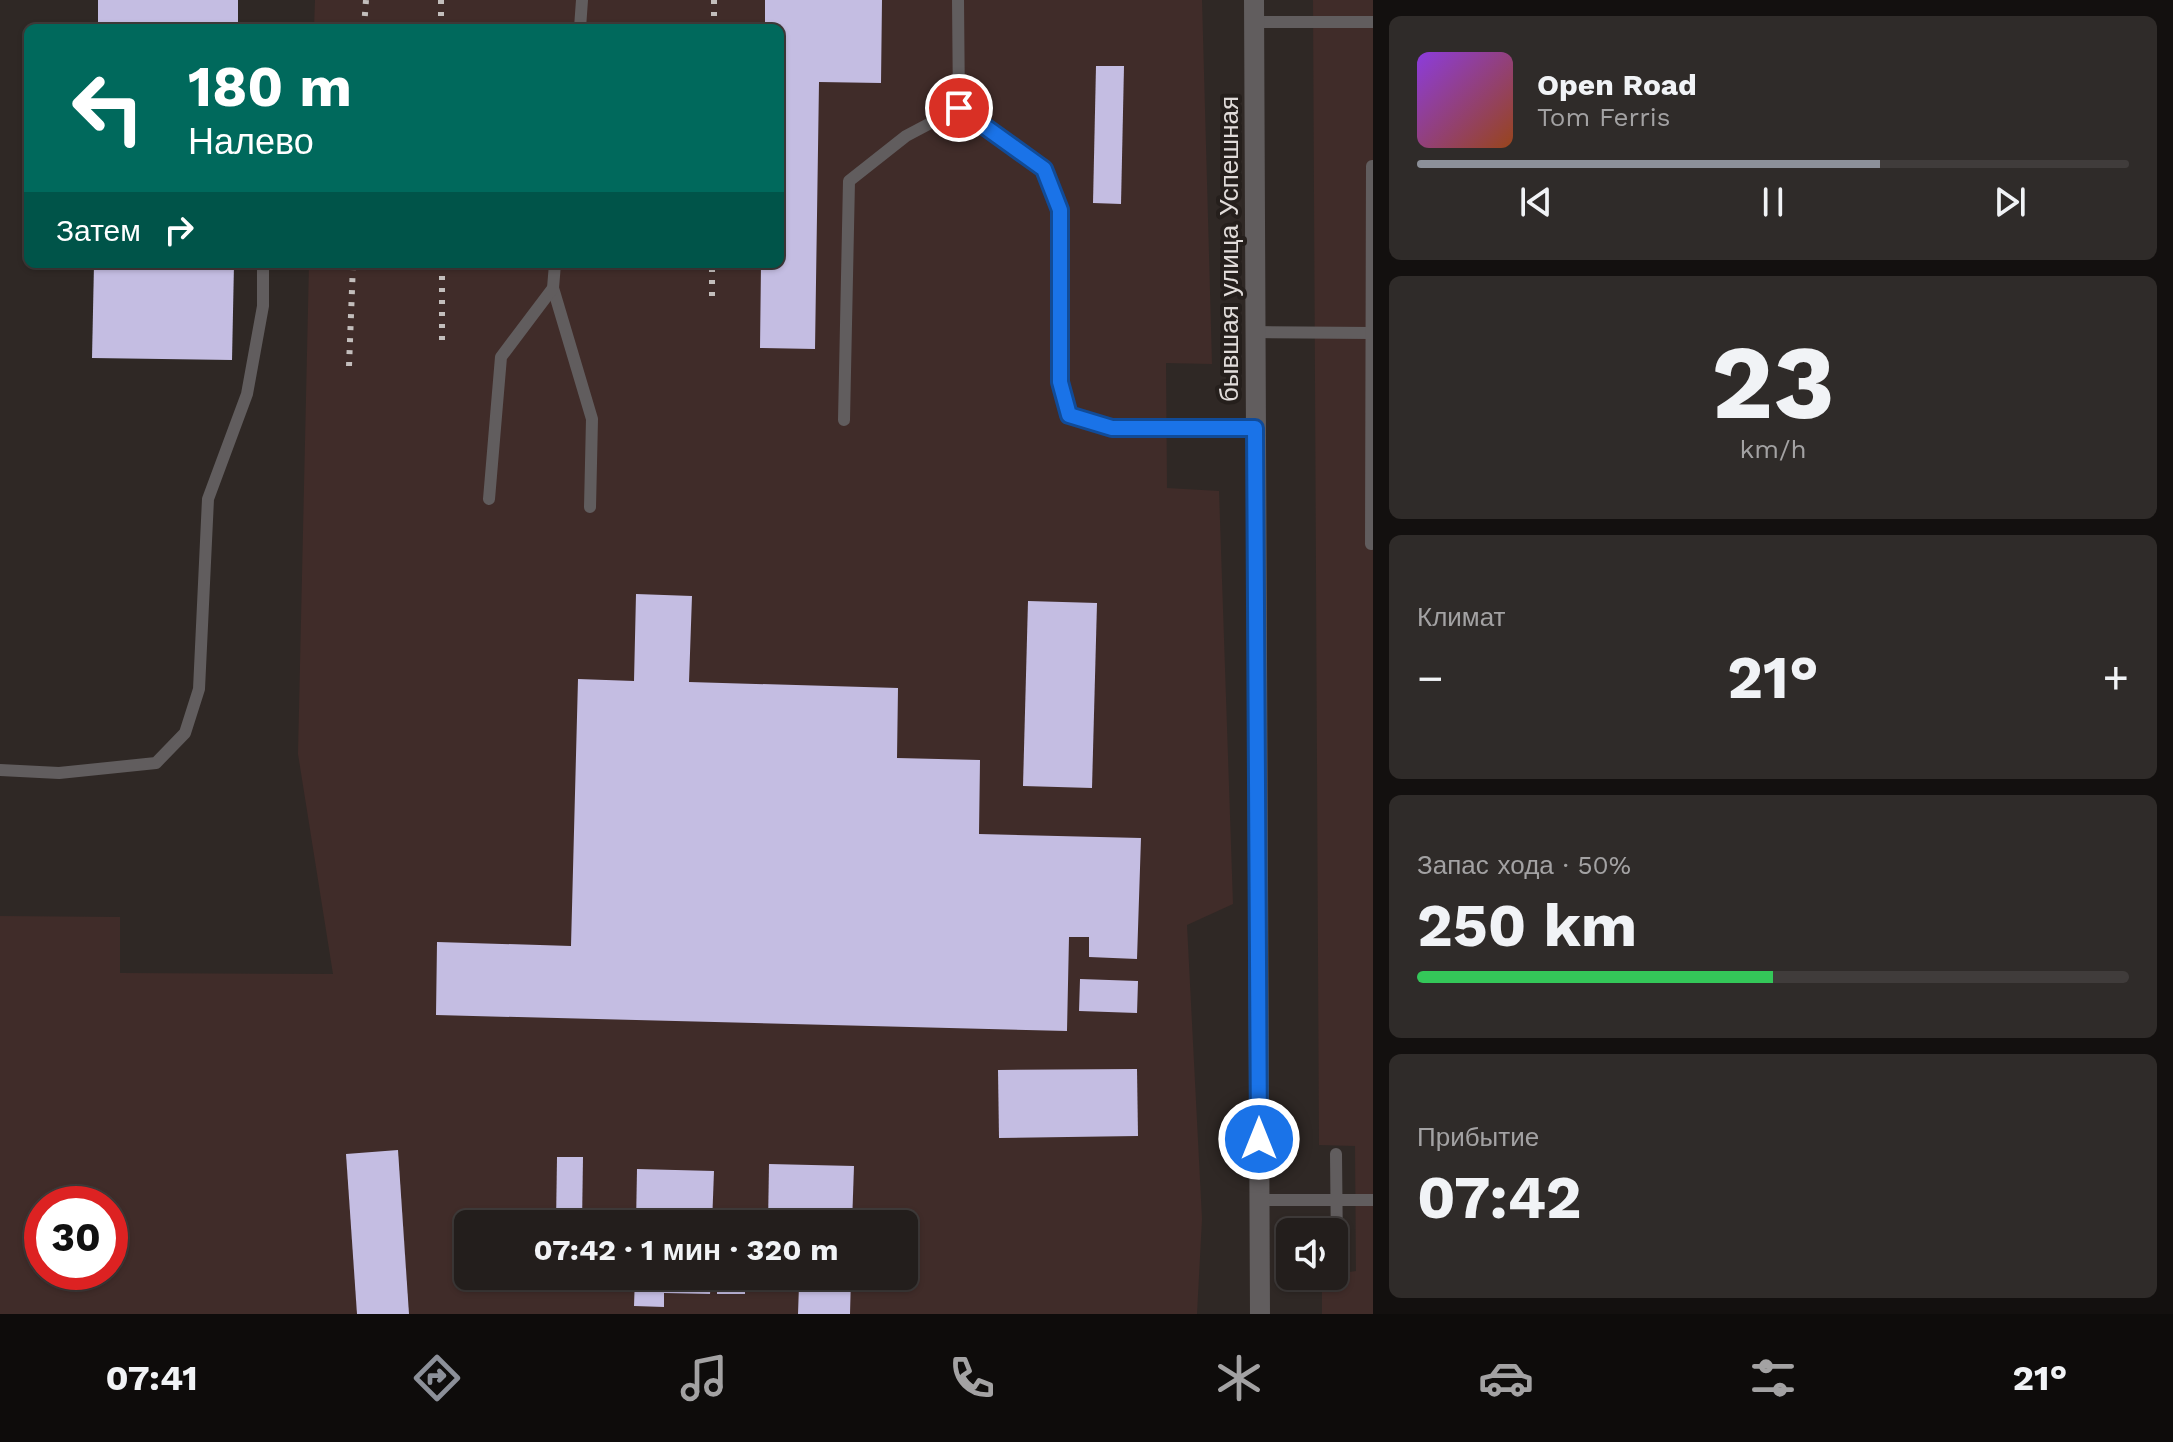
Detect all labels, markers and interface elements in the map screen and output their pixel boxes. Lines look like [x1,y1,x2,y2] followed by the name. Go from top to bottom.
[188,54,352,120] text: 180 m
[56,56,160,160] icon: left
[1537,67,1697,102] text: Open Road
[925,74,993,142] pin
[937,86,981,130] icon: arrive
[1214,96,1244,402] street label: бывшая улица Успешная
[1537,102,1670,132] text: Tom Ferris
[188,121,314,163] text: Налево
[1514,180,1558,224] icon: previous
[1751,180,1795,224] icon: pause
[1988,180,2032,224] icon: next
[157,208,201,252] icon: right
[56,213,141,248] text: Затем
[1711,321,1835,443] text: 23
[1740,434,1806,464] text: km/h
[1417,602,1506,632] text: Климат
[1727,642,1819,713] text: 21°
[1417,652,1444,704] text: −
[2102,652,2129,704] text: +
[1417,850,1631,880] text: Запас хода · 50%
[1417,890,1637,961] text: 250 km
[1217,1097,1301,1181] position arrow
[1417,1122,1539,1152] text: Прибытие
[1417,1162,1581,1233] text: 07:42
[24,1186,128,1290] speed limit sign: 30
[1276,1218,1348,1290] map controls
[1276,1218,1348,1290] button: sound
[534,1232,838,1267] text: 07:42 · 1 мин · 320 m
[409,1350,465,1406] icon: directions
[676,1350,732,1406] icon: music
[944,1350,1000,1406] icon: phone
[1211,1350,1267,1406] icon: climate
[1478,1350,1534,1406] icon: car
[1745,1350,1801,1406] icon: filters
[106,1357,198,1399] text: 07:41
[2013,1357,2067,1399] text: 21°

